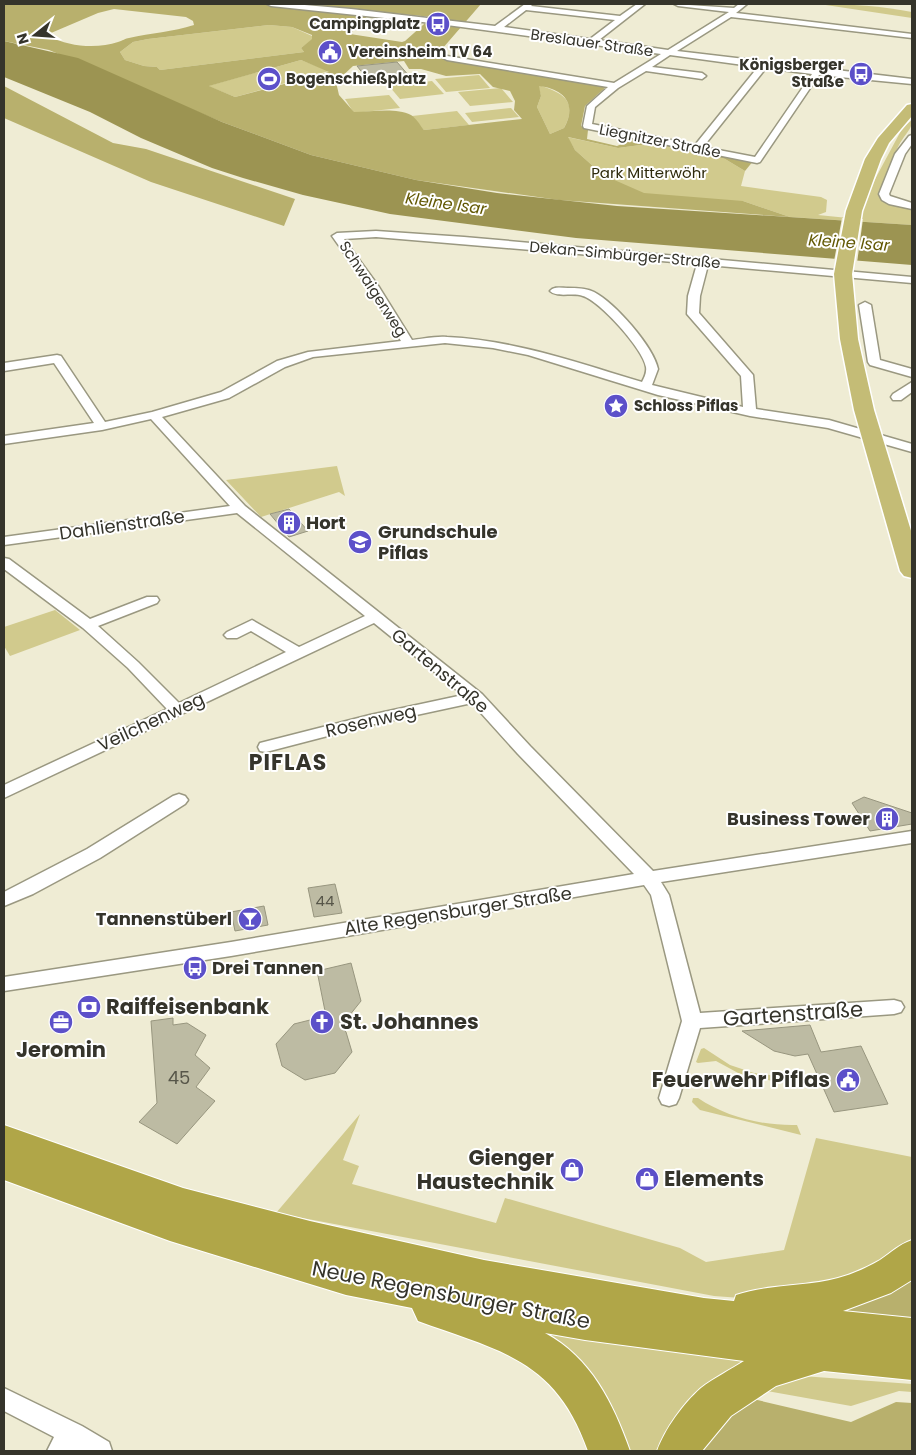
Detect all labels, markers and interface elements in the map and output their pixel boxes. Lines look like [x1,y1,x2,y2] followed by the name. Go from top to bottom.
[10,10,60,60] north arrow
[425,11,451,37] bus stop icon: Campingplatz
[309,13,420,34] place label: Campingplatz
[529,23,655,62] street label: Breslauer Straße
[11,31,34,47] text: N
[317,39,343,65] public building icon: Vereinsheim TV 64
[348,41,492,62] place label: Vereinsheim TV 64
[739,54,845,92] place label: Königsberger Straße
[848,61,874,87] bus stop icon: Königsberger Straße
[256,66,282,92] sports icon: Bogenschießplatz
[286,68,426,89] place label: Bogenschießplatz
[597,118,723,163] street label: Liegnitzer Straße
[591,162,707,183] park label: Park Mitterwöhr
[404,186,489,221] water label: Kleine Isar
[808,228,891,257] water label: Kleine Isar
[529,236,721,273] street label: Dekan-Simbürger-Straße
[335,237,412,341] street label: Schwaigerweg
[603,393,629,419] place icon: Schloss Piflas
[634,395,738,416] place label: Schloss Piflas
[58,503,186,546] street label: Dahlienstraße
[276,510,302,536] building icon: Hort
[306,510,346,535] place label: Hort
[378,519,498,565] place label: Grundschule Piflas
[347,529,373,555] school or university icon: Grundschule Piflas
[386,622,494,719] street label: Gartenstraße
[93,686,208,757] street label: Veilchenweg
[323,698,419,743] street label: Rosenweg
[249,747,327,778] district label: PIFLAS
[727,806,870,831] place label: Business Tower
[874,806,900,832] building icon: Business Tower
[342,880,574,941] street label: Alte Regensburger Straße
[316,890,334,911] house number: 44
[96,906,232,931] place label: Tannenstüberl
[237,906,263,932] bar icon: Tannenstüberl
[182,955,208,981] bus stop icon: Drei Tannen
[212,955,323,980] place label: Drei Tannen
[106,992,269,1021] place label: Raiffeisenbank
[76,994,102,1020] bank icon: Raiffeisenbank
[722,994,864,1033] street label: Gartenstraße
[340,1007,479,1036] place label: St. Johannes
[48,1009,74,1035] office icon: Jeromin
[309,1009,335,1035] church icon: St. Johannes
[16,1035,106,1064] place label: Jeromin
[168,1065,190,1090] house number: 45
[652,1065,830,1094] place label: Feuerwehr Piflas
[835,1067,861,1093] public building icon: Feuerwehr Piflas
[417,1143,554,1196] place label: Gienger Haustechnik
[559,1157,585,1183] shop icon: Gienger Haustechnik
[664,1164,764,1193] place label: Elements
[634,1166,660,1192] shop icon: Elements
[310,1253,593,1336] street label: Neue Regensburger Straße

